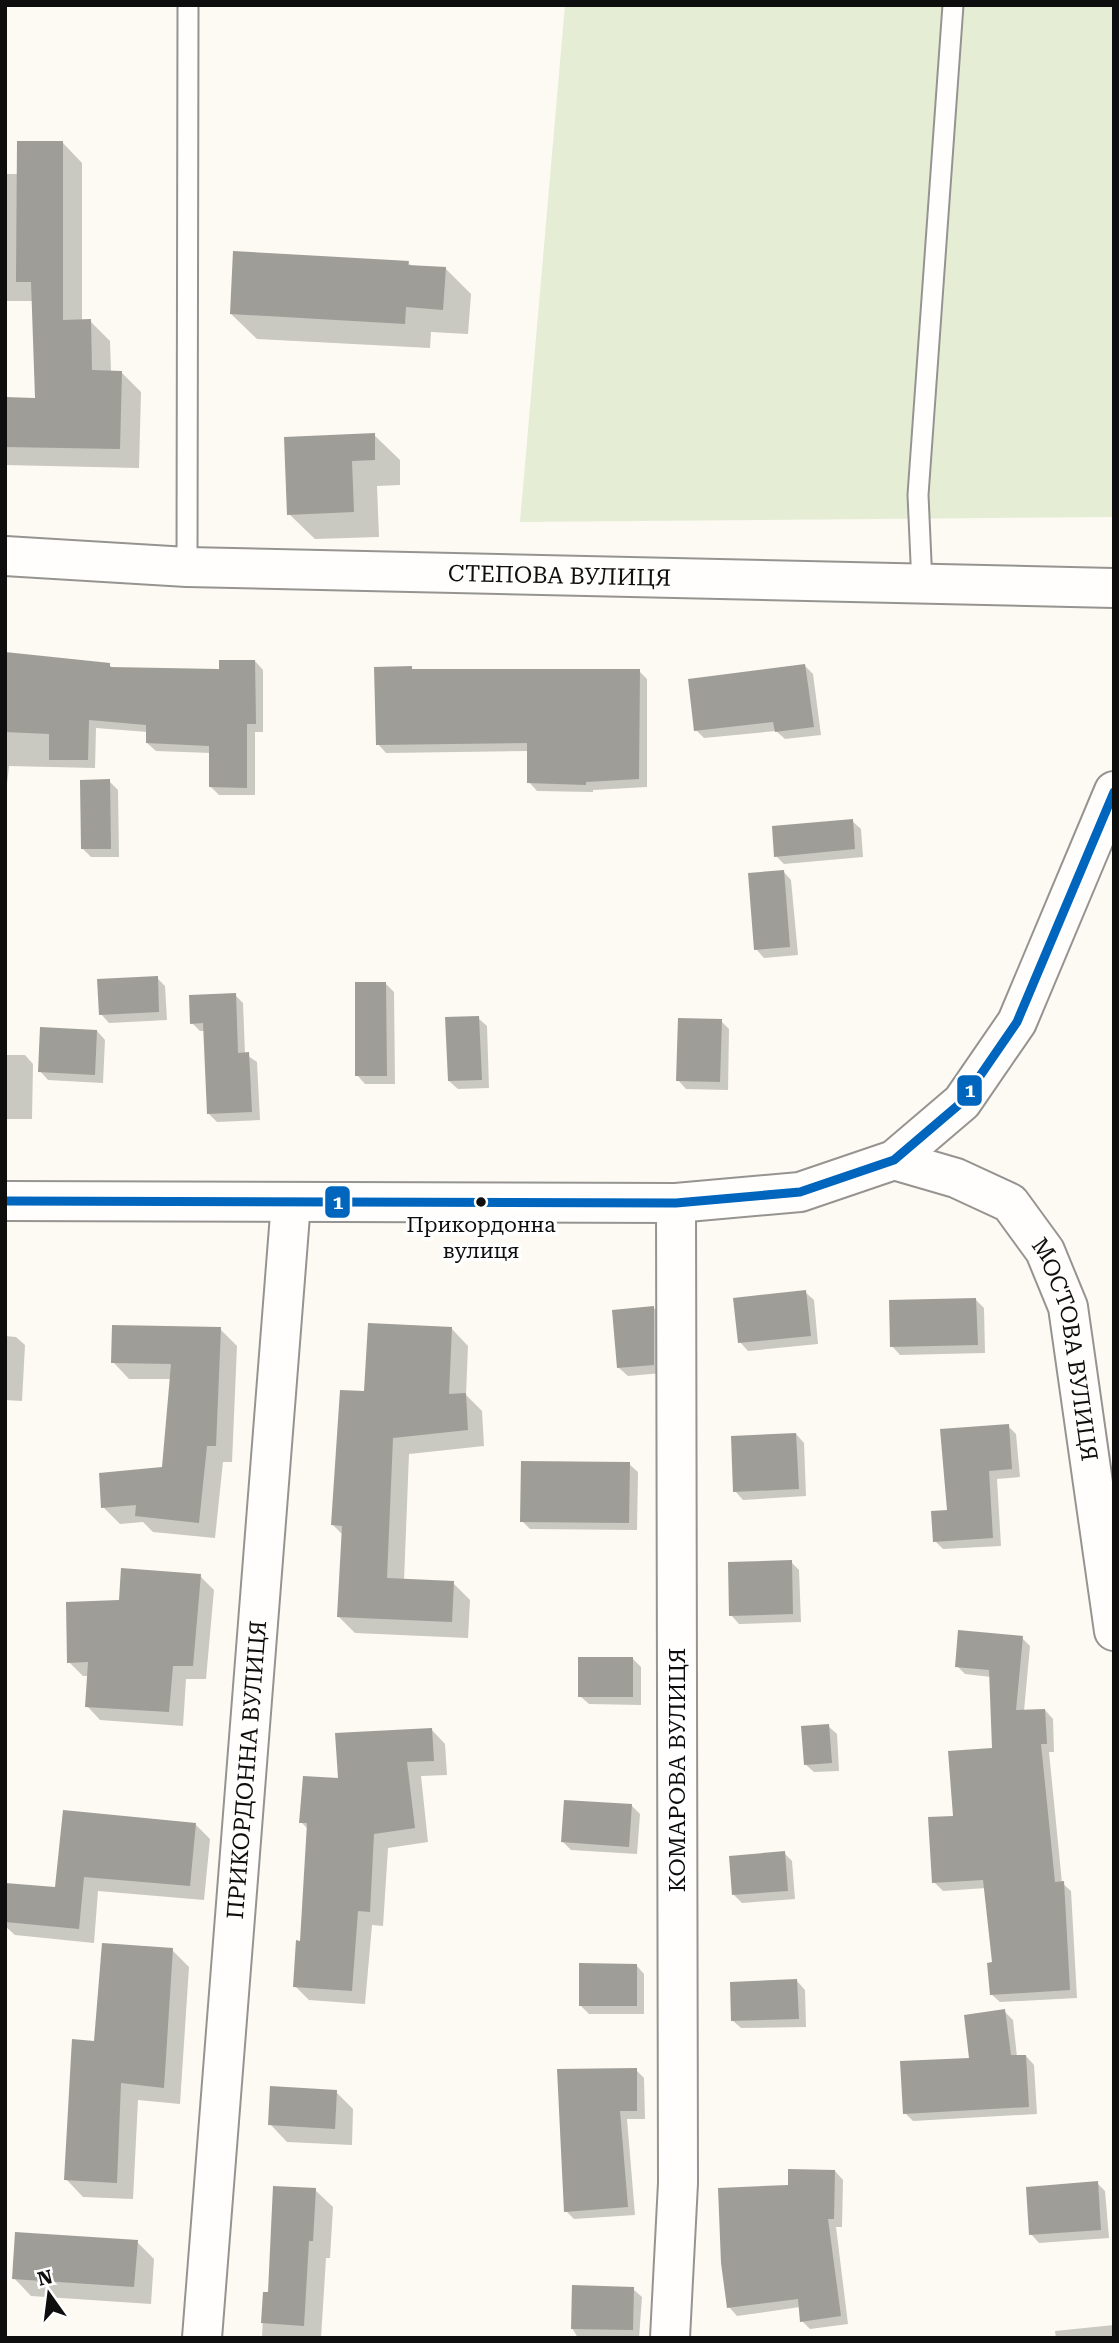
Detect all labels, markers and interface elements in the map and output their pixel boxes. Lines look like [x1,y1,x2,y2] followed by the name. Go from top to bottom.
[448,559,671,591] street label: СТЕПОВА ВУЛИЦЯ
[956,1074,983,1107] line badge: 1
[965,1079,976,1102] text: 1
[324,1185,351,1219] line badge: 1
[333,1191,344,1214] text: 1
[474,1195,488,1209] marker: Прикордонна вулиця
[406,1213,556,1263] place label: Прикордонна вулиця
[1026,1232,1103,1463] street label: МОСТОВА ВУЛИЦЯ
[221,1619,272,1920] street label: ПРИКОРДОННА ВУЛИЦЯ
[664,1648,691,1892] street label: КОМАРОВА ВУЛИЦЯ
[14,2259,84,2329] north arrow
[35,2265,55,2291] text: N

